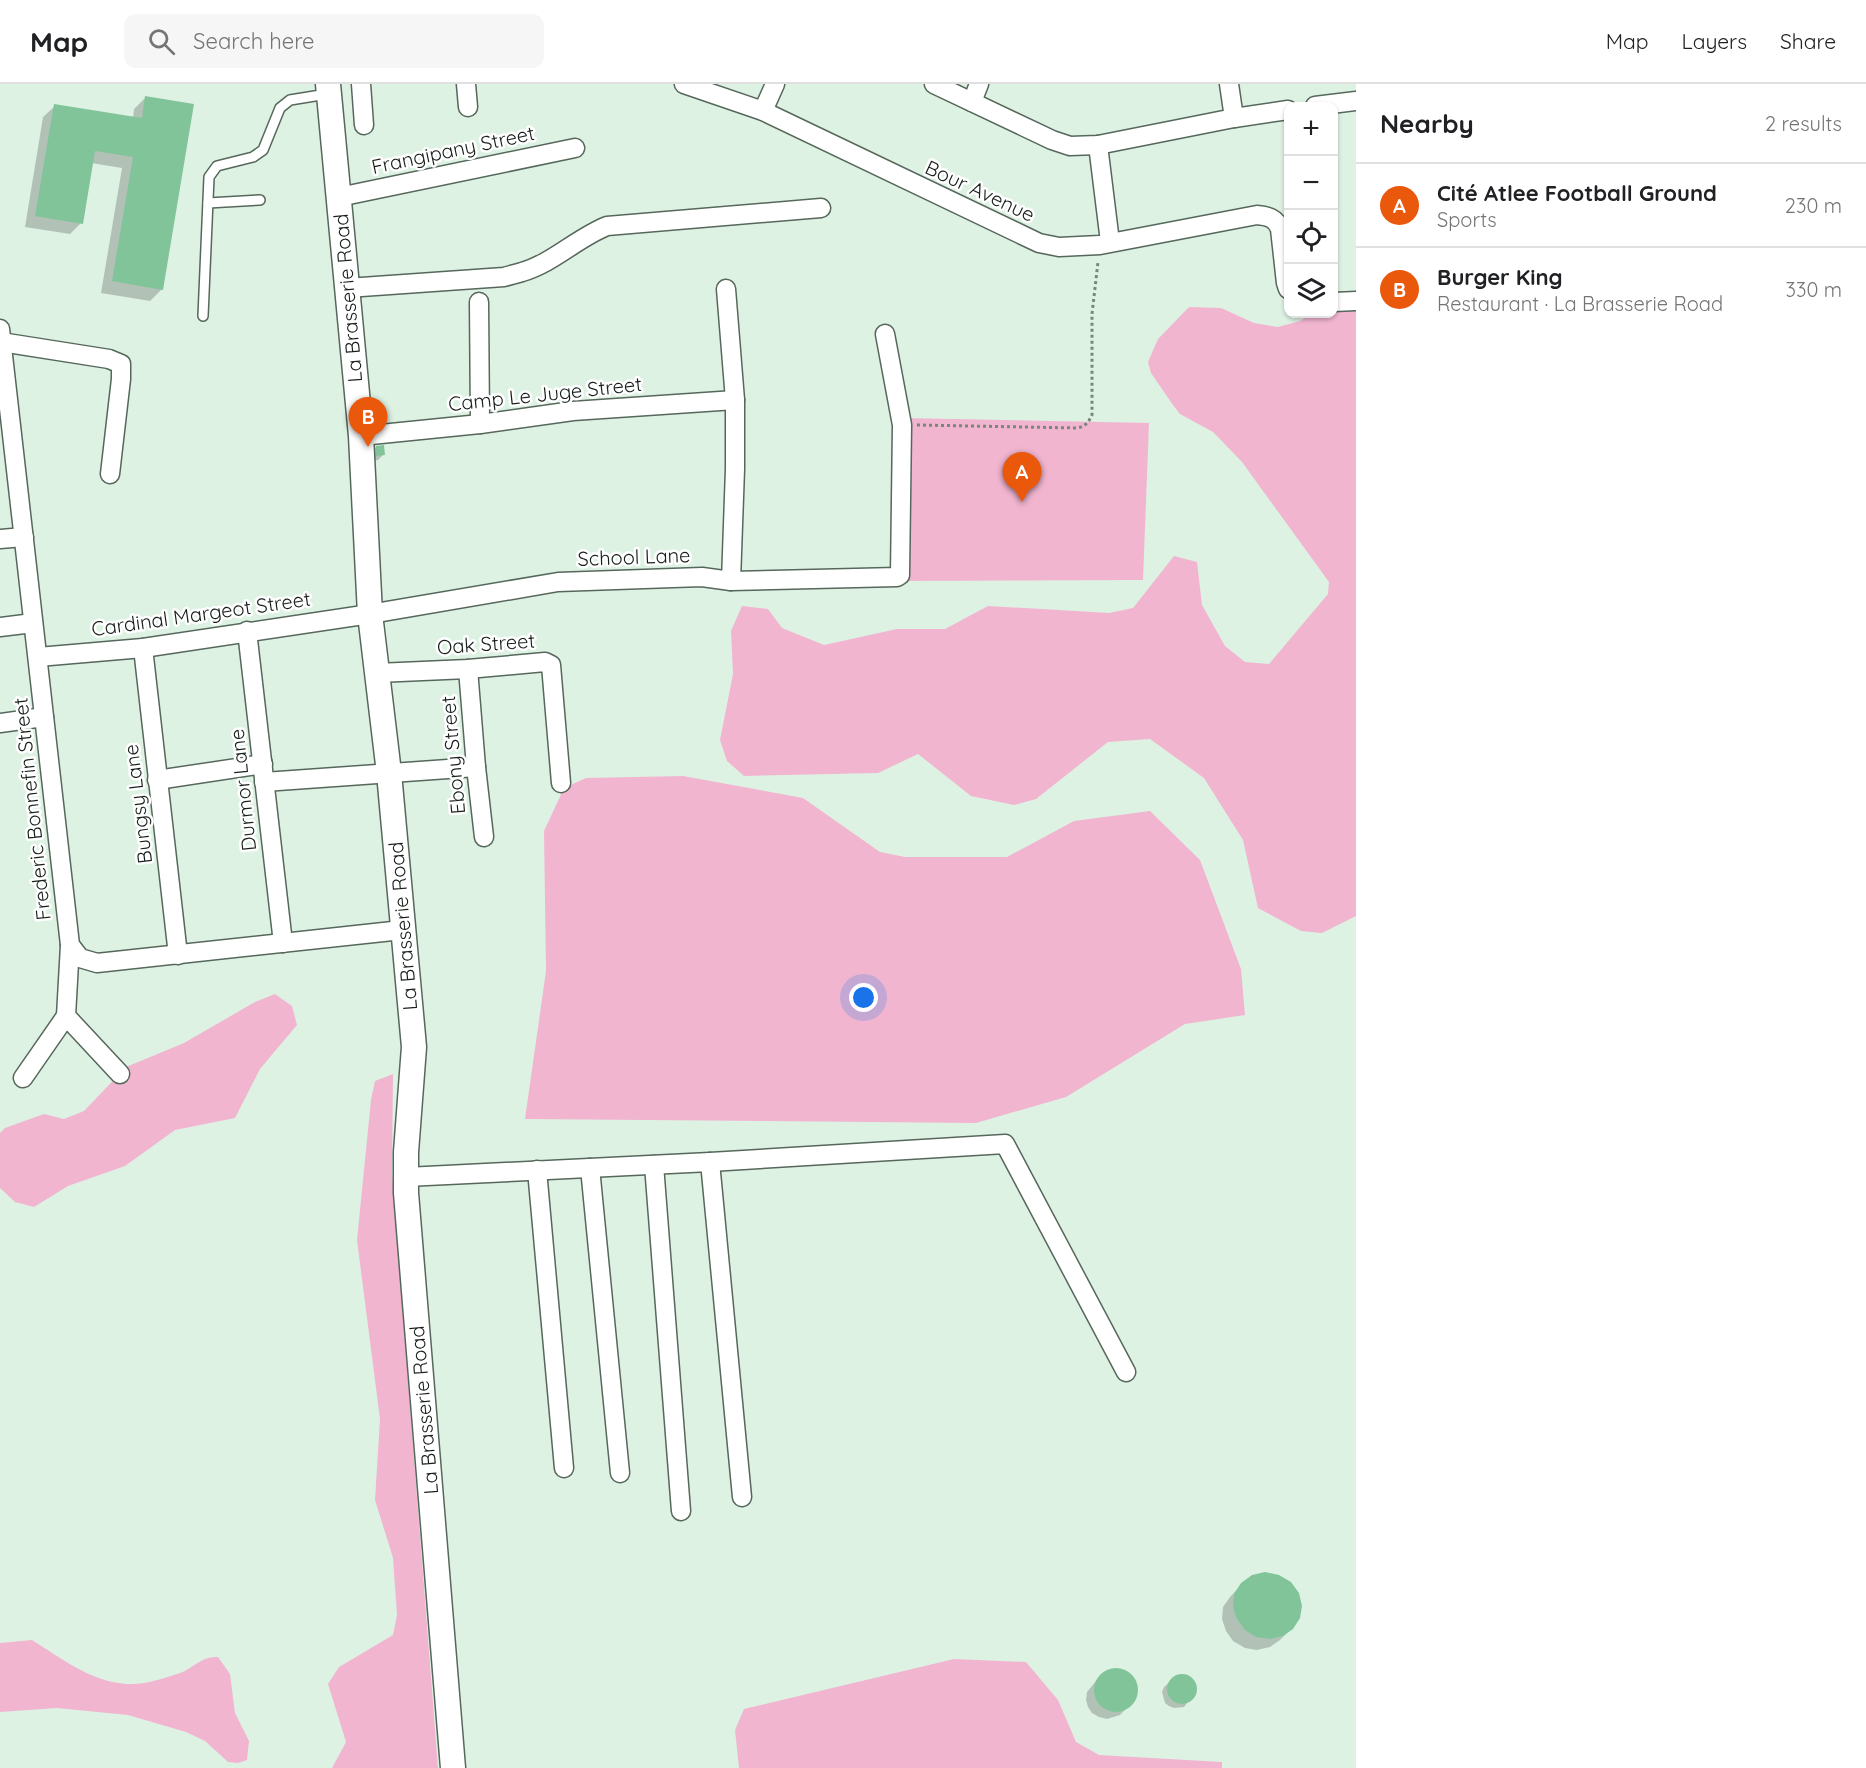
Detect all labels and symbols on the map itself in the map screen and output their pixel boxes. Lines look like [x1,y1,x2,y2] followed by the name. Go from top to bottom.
[369,120,537,179] street label: Frangipany Street
[921,154,1039,227] street label: Bour Avenue
[328,213,367,383] street label: La Brasserie Road
[447,371,643,416] street label: Camp Le Juge Street
[348,398,388,447] pin: B
[1002,452,1042,502] pin: A
[577,542,691,571] street label: School Lane
[90,586,312,641] street label: Cardinal Margeot Street
[436,628,536,659] street label: Oak Street
[435,695,470,815] street label: Ebony Street
[7,696,56,922] street label: Frederic Bonnefin Street
[224,728,261,852] street label: Durmor Lane
[118,743,157,865] street label: Bungsy Lane
[383,841,422,1011] street label: La Brasserie Road
[849,983,878,1012] your location
[404,1325,443,1495] street label: La Brasserie Road

